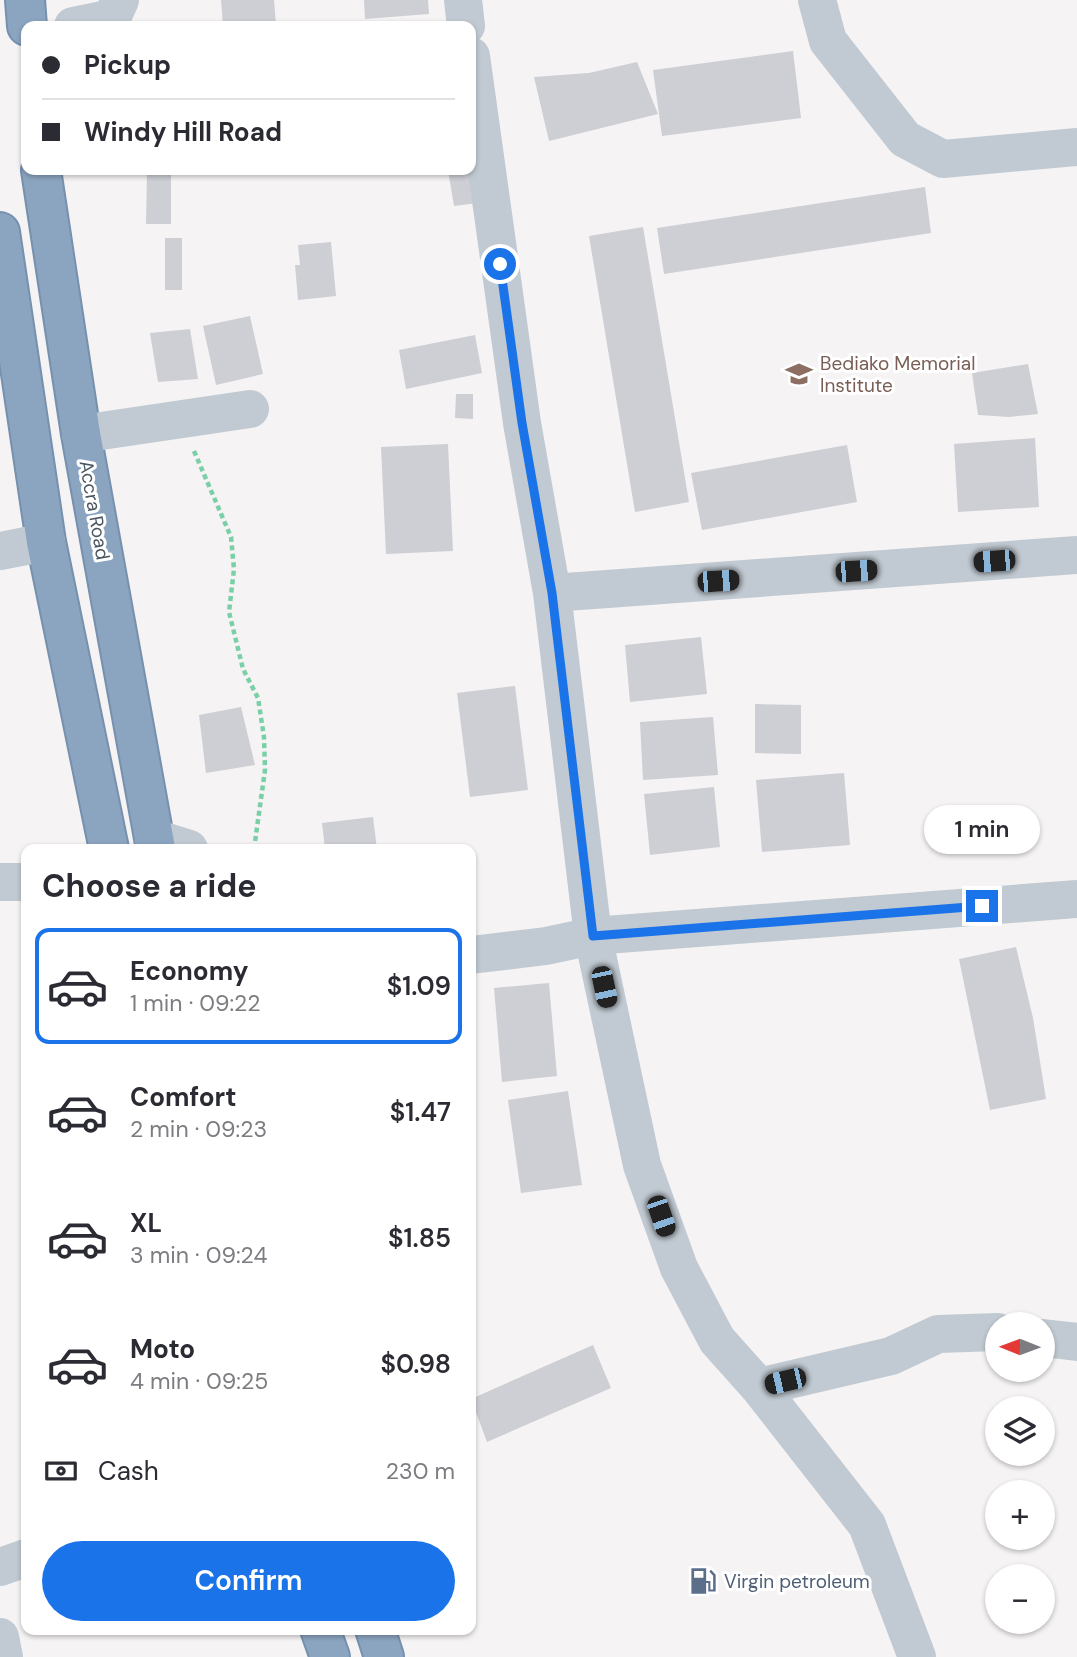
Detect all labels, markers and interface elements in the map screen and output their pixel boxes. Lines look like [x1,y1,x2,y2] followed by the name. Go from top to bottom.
[84,48,171,82] text: Pickup
[84,115,282,149] text: Windy Hill Road
[484,248,516,280] route start
[820,351,975,398] place label: Bediako Memorial Institute
[784,359,814,389] school or university icon: Bediako Memorial Institute
[73,458,116,562] street label: Accra Road
[973,549,1016,573] car
[835,559,878,583] car
[697,569,740,593] car
[924,804,1040,853] callout: 1 min
[955,814,1009,844] text: 1 min
[42,865,257,907] text: Choose a ride
[966,890,998,922] route end
[130,954,248,988] text: Economy
[46,955,109,1018] icon: car
[590,964,619,1010] car
[387,969,451,1003] text: $1.09
[130,988,261,1018] text: 1 min · 09:22
[130,1080,236,1114] text: Comfort
[46,1081,109,1144] icon: car
[390,1095,451,1129] text: $1.47
[130,1114,267,1144] text: 2 min · 09:23
[645,1193,678,1239] car
[130,1206,162,1240] text: XL
[46,1207,109,1270] icon: car
[388,1221,451,1255] text: $1.85
[130,1240,267,1270] text: 3 min · 09:24
[985,1312,1055,1382] north arrow
[985,1312,1055,1634] map controls
[130,1332,195,1366] text: Moto
[46,1333,109,1396] icon: car
[381,1347,451,1381] text: $0.98
[130,1366,268,1396] text: 4 min · 09:25
[763,1366,808,1396] car
[985,1396,1055,1466] button: layers
[42,1452,80,1490] icon: cash
[98,1454,159,1488] text: Cash
[386,1456,455,1486] text: 230 m
[985,1480,1055,1550] button: +
[42,1541,455,1621] button: Confirm
[985,1564,1055,1634] button: −
[688,1566,718,1596] fuel station icon: Virgin petroleum
[724,1569,870,1594] place label: Virgin petroleum

